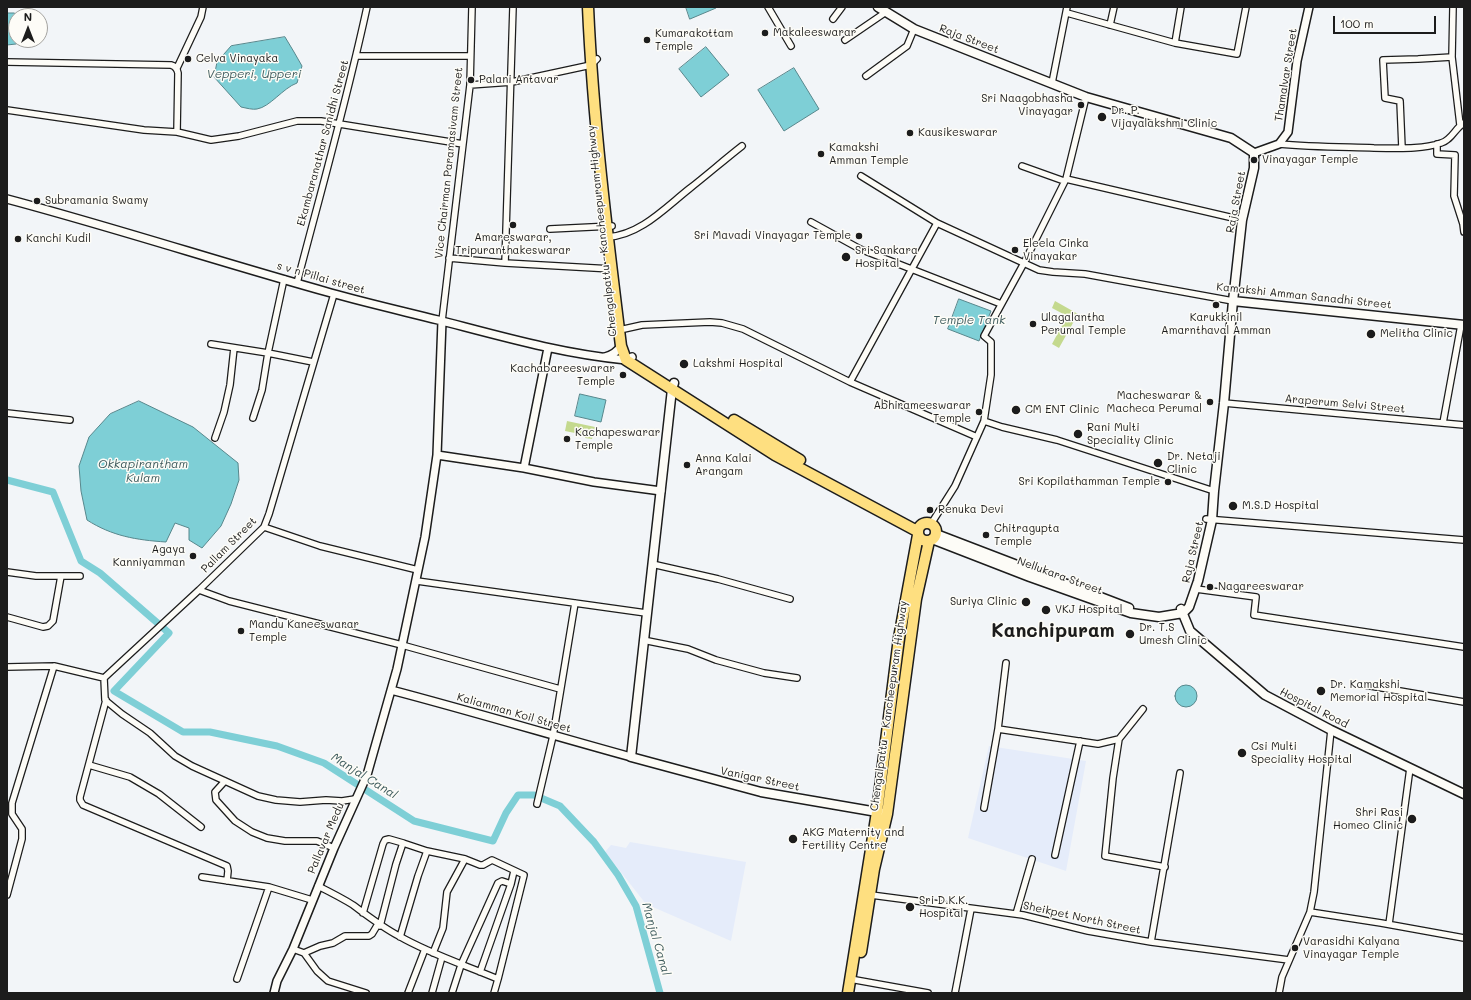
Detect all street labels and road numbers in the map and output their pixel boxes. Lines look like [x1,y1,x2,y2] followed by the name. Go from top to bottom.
[937,22,1001,56] street label: Raja Street
[1272,27,1300,123] street label: Thamalvar Street
[294,58,352,228] street label: Ekambaranathar Sanidhi Street
[432,67,466,259] street label: Vice Chairman Paramasivam Street
[584,125,620,337] street label: Chengalpattu - Kancheepuram Highway
[1224,170,1248,234] street label: Raja Street
[275,259,367,297] street label: s v n Pillai street
[1216,280,1392,312] street label: Kamakshi Amman Sanadhi Street
[1284,392,1406,416] street label: Araperum Selvi Street
[198,514,260,576] street label: Pallam Street
[1179,520,1207,584] street label: Raja Street
[1015,554,1105,598] street label: Nellukara Street
[868,600,910,812] street label: Chengalpattu - Kancheepuram Highway
[1277,685,1351,731] street label: Hospital Road
[455,690,573,736] street label: Kaliamman Koil Street
[719,764,801,794] street label: Vanigar Street
[305,800,347,876] street label: Pallavar Medu
[1022,899,1142,937] street label: Sheikpet North Street

